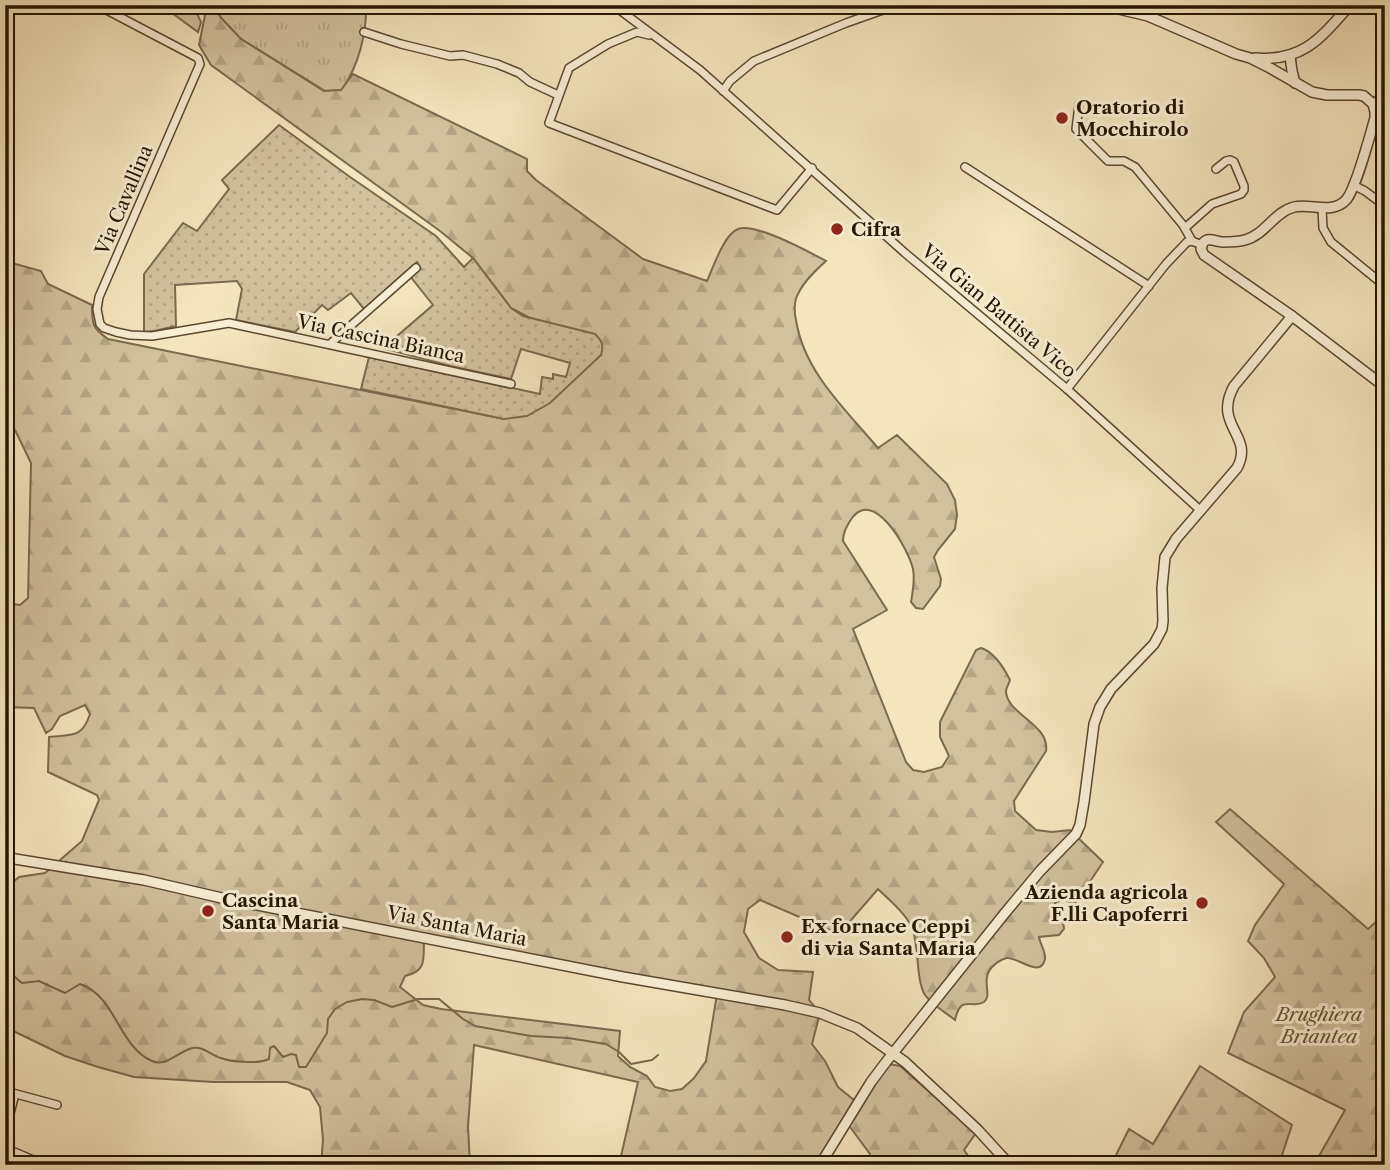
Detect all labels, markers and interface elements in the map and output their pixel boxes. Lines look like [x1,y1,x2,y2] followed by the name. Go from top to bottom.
[1076,96,1189,141] place label: Oratorio di Mocchirolo
[1054,110,1070,126] marker: Oratorio di Mocchirolo
[90,142,157,259] street label: Via Cavallina
[851,218,902,241] place label: Cifra
[829,221,845,237] marker: Cifra
[916,239,1081,382] street label: Via Gian Battista Vico
[294,310,467,368] street label: Via Cascina Bianca
[1024,881,1189,926] place label: Azienda agricola F.lli Capoferri
[222,889,340,934] place label: Cascina Santa Maria
[1194,895,1210,911] marker: Azienda agricola F.lli Capoferri
[384,901,529,951] street label: Via Santa Maria
[200,903,216,919] marker: Cascina Santa Maria
[801,915,977,960] place label: Ex fornace Ceppi di via Santa Maria
[779,929,795,945] marker: Ex fornace Ceppi di via Santa Maria
[1274,1003,1363,1048] park label: Brughiera Briantea

